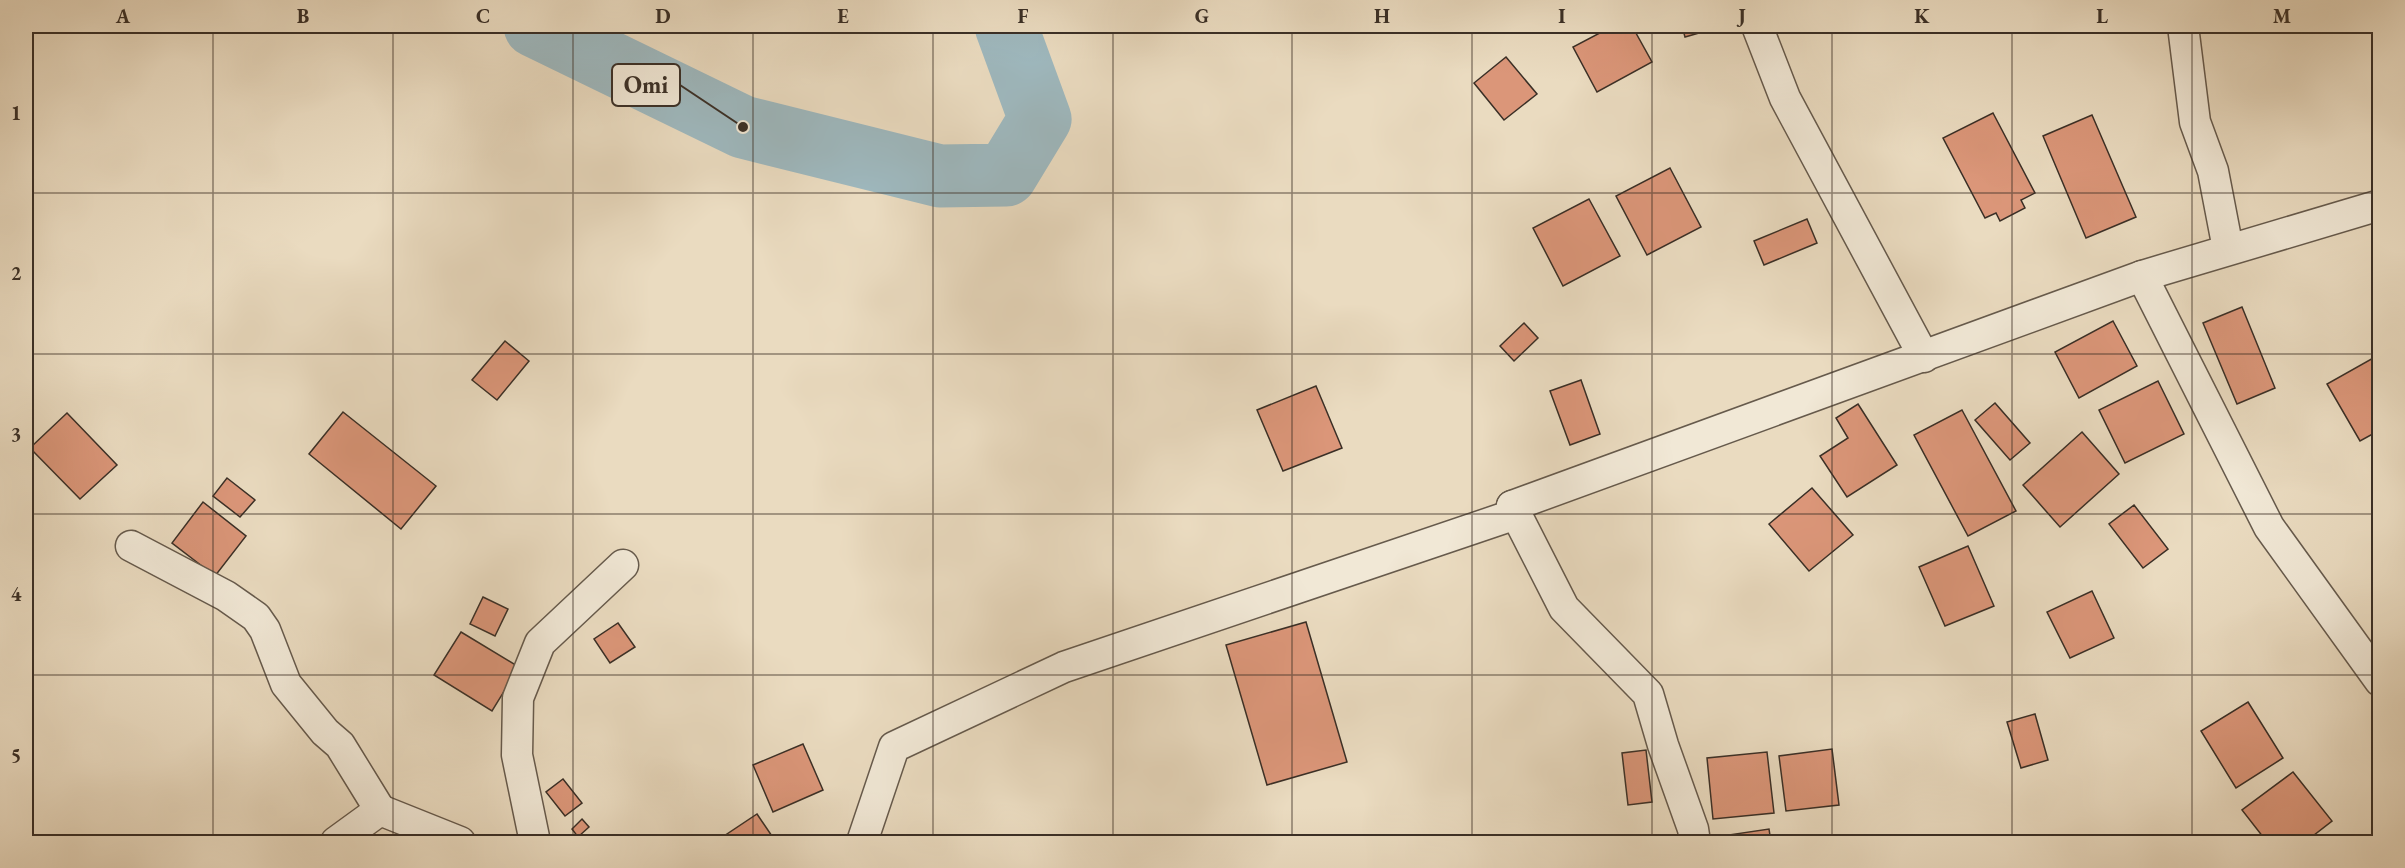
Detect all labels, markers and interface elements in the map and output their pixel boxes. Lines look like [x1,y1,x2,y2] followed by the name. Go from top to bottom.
[115,3,131,29] text: A
[297,3,309,29] text: B
[476,3,490,29] text: C
[655,3,671,29] text: D
[837,3,849,29] text: E
[1018,3,1029,29] text: F
[1195,3,1209,29] text: G
[1374,3,1390,29] text: H
[1558,3,1566,29] text: I
[1736,3,1746,29] text: J
[1914,3,1930,29] text: K
[2096,3,2108,29] text: L
[2273,3,2291,29] text: M
[612,64,680,106] callout: Omi
[624,69,668,100] text: Omi
[11,100,21,126] text: 1
[11,260,22,286] text: 2
[11,421,21,447] text: 3
[11,581,22,607] text: 4
[11,742,21,768] text: 5

